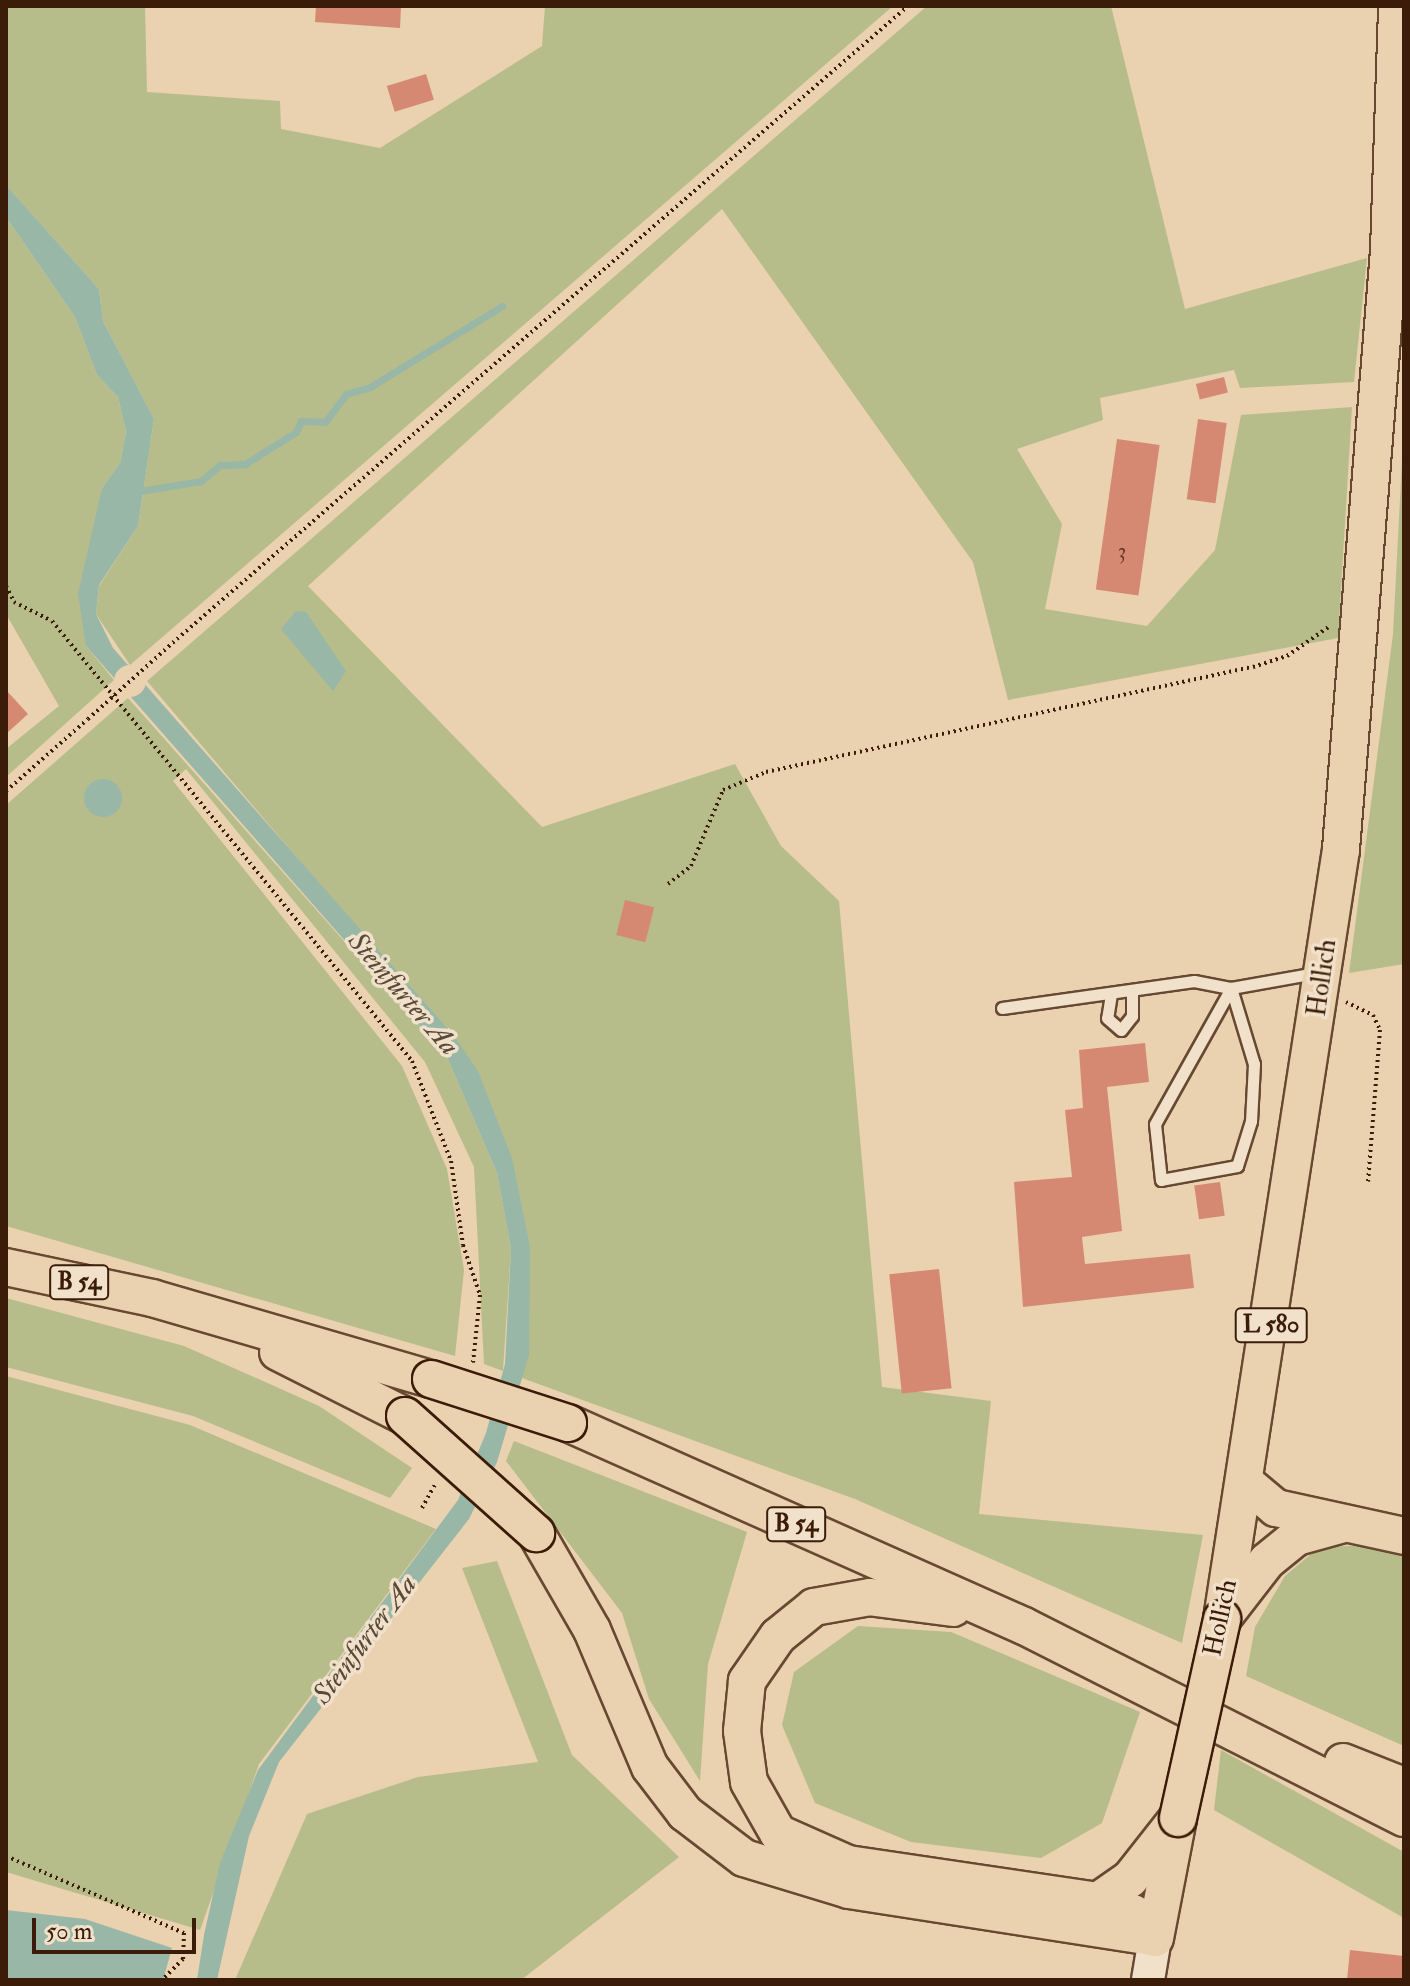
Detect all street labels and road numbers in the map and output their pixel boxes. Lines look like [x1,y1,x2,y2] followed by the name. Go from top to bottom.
[1302,937,1344,1019] street label: Hollich
[49,1262,109,1302] road number: B 54
[1233,1305,1309,1345] road number: L 580
[766,1504,826,1544] road number: B 54
[1198,1577,1244,1659] street label: Hollich

